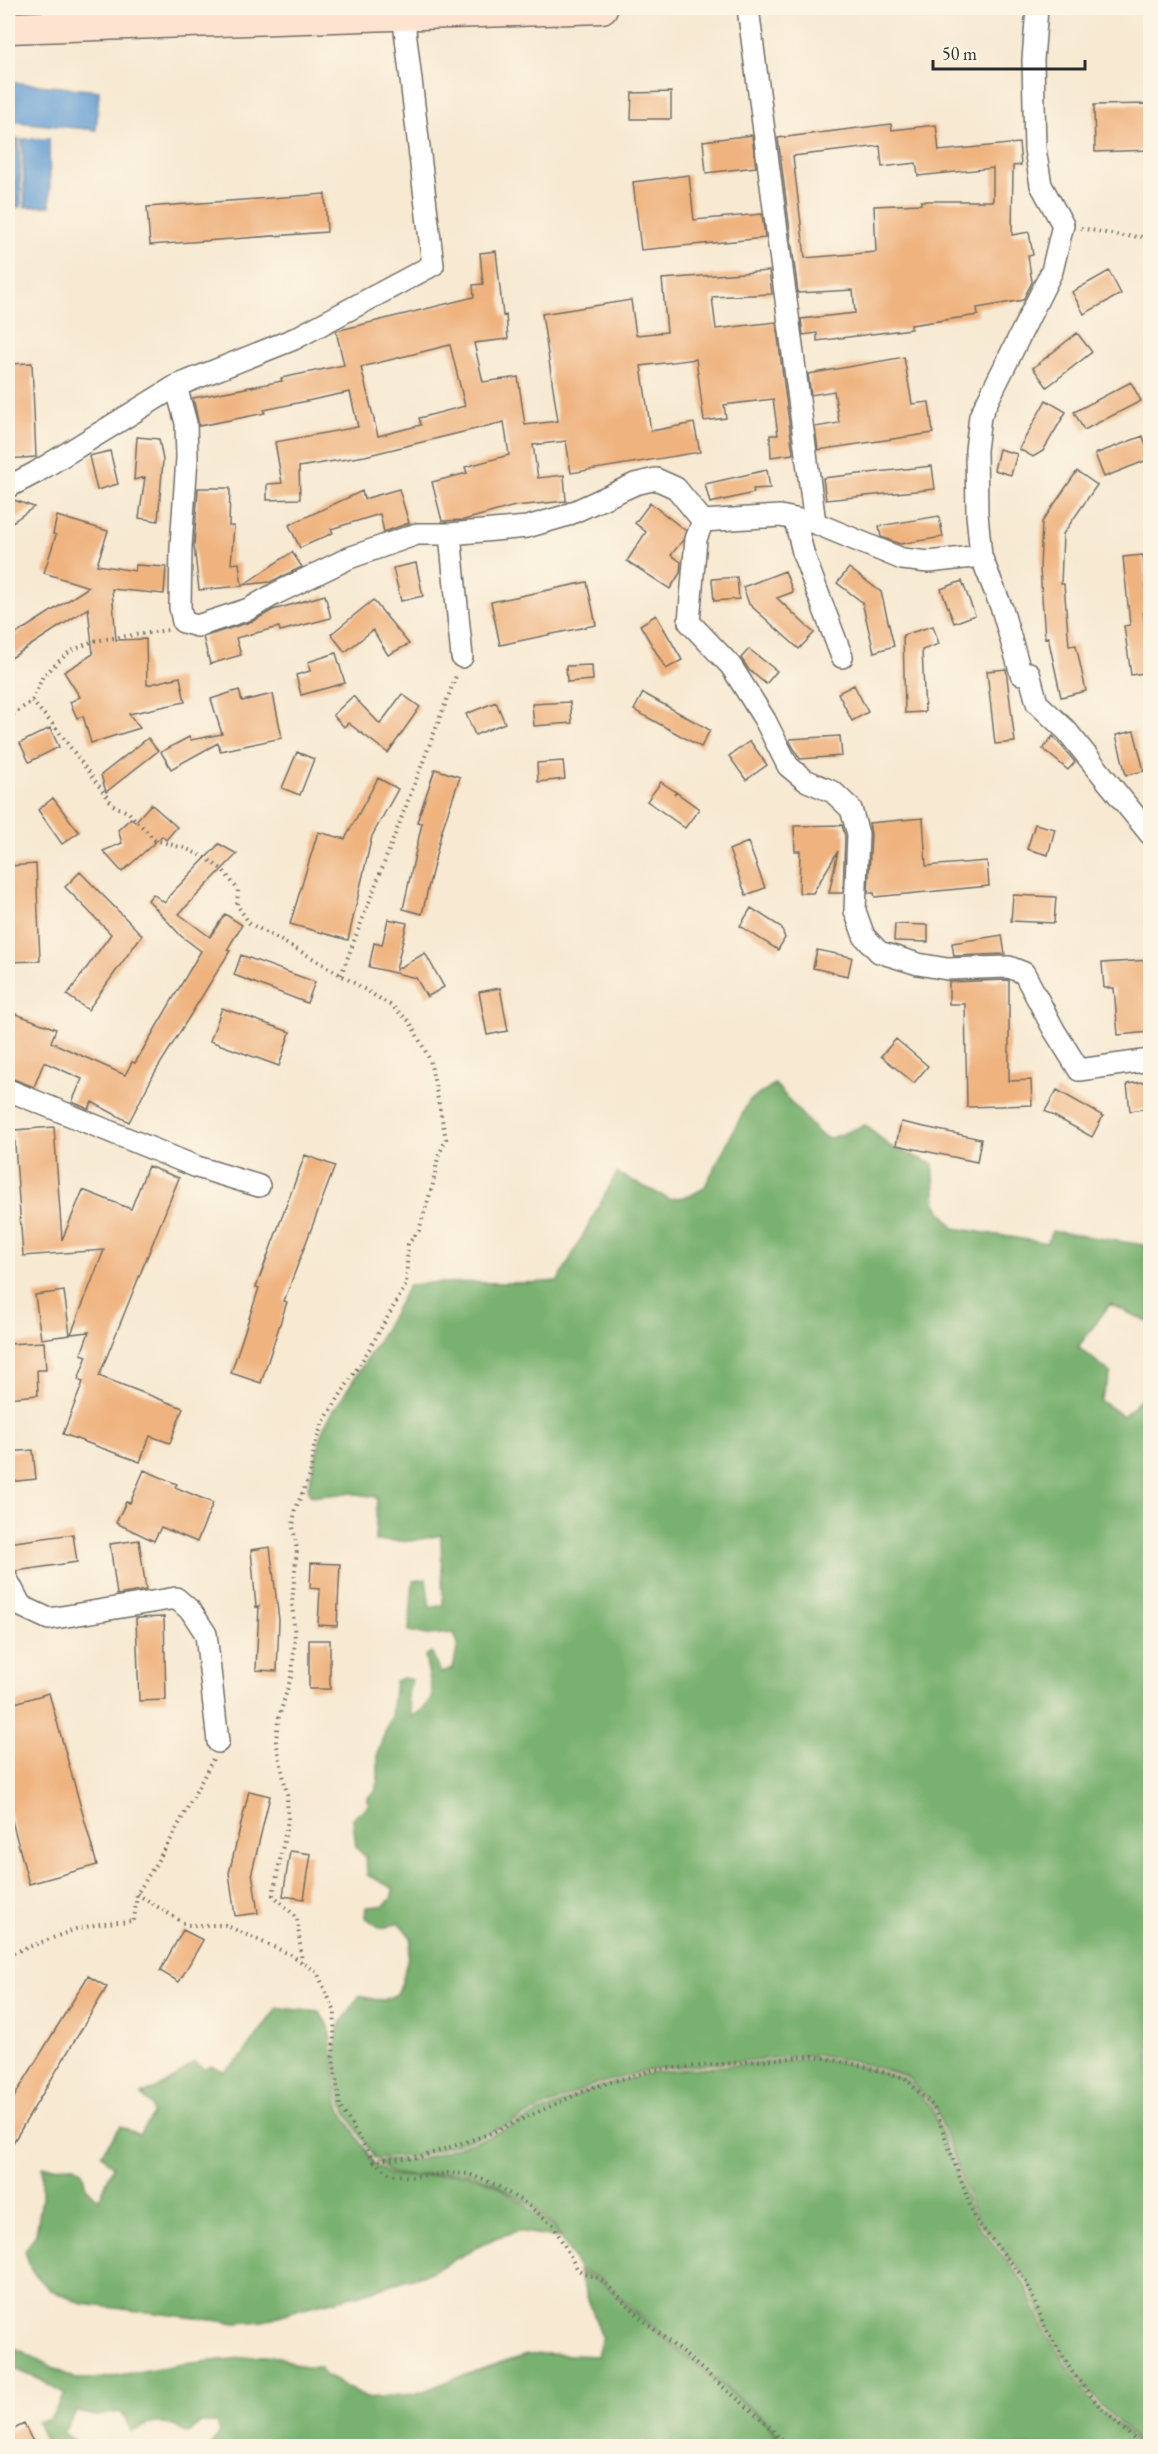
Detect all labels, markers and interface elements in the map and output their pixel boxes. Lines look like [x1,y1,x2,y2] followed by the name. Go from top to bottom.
[933,33,1084,71] scale bar
[942,42,977,65] text: 50 m

